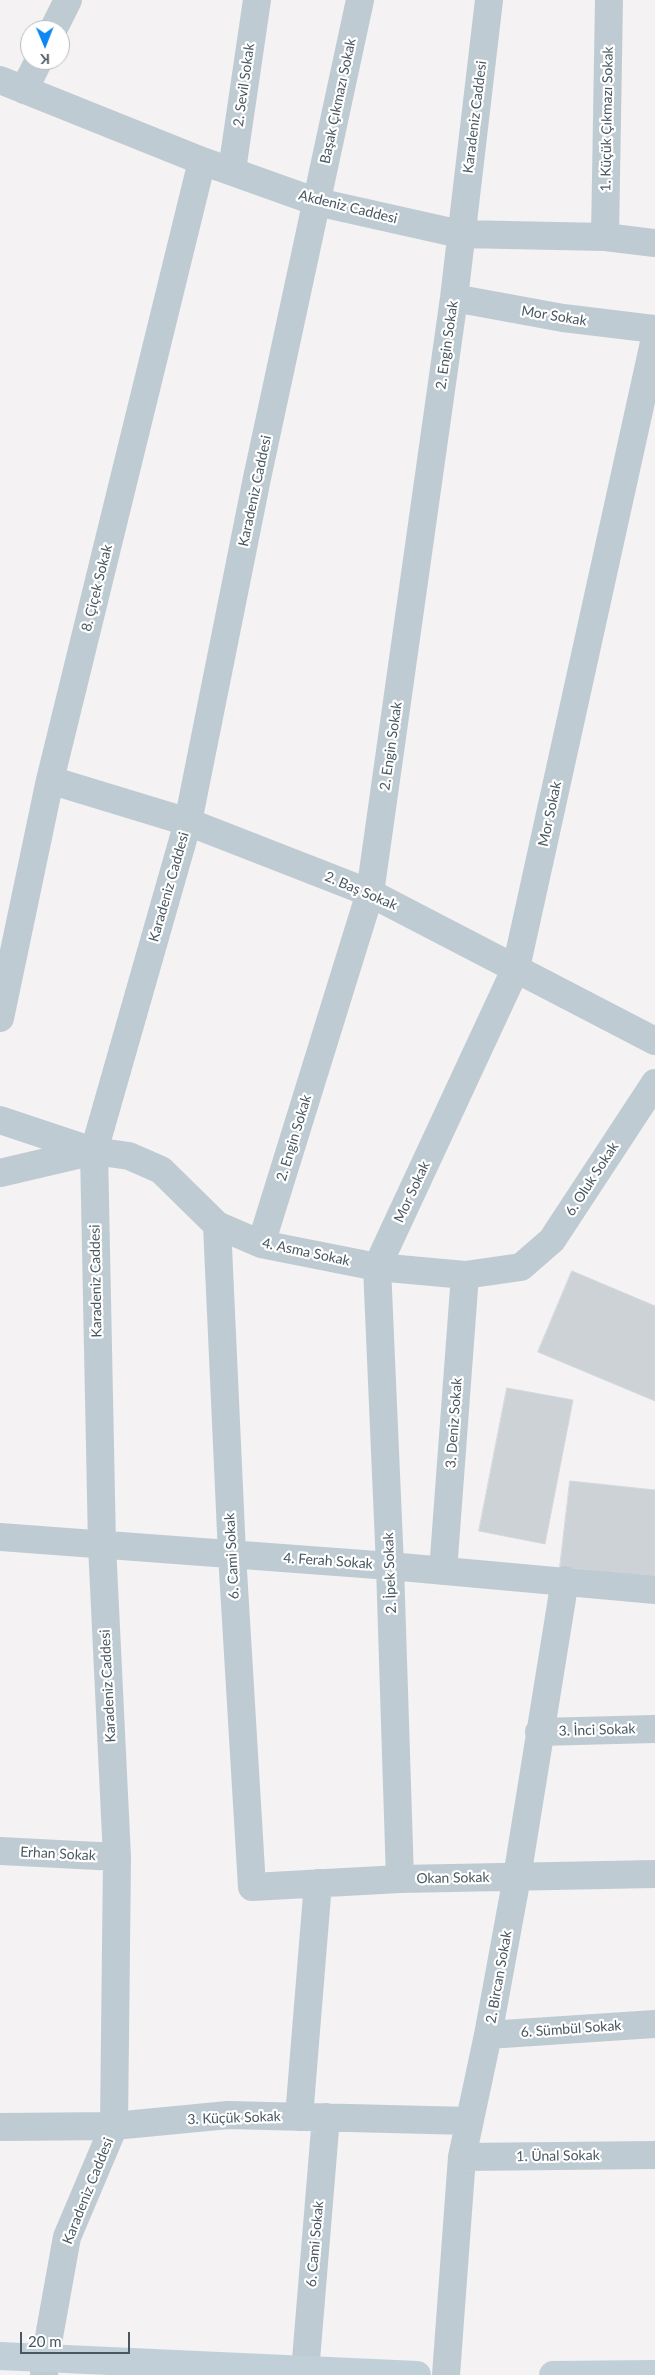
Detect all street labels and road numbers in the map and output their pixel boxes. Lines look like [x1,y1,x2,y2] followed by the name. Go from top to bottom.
[316,37,360,165] street label: Başak Çıkmazı Sokak
[230,42,258,128] street label: 2. Sevil Sokak
[597,46,617,192] street label: 1. Küçük Çıkmazı Sokak
[460,60,490,174] street label: Karadeniz Caddesi
[297,187,399,227] street label: Akdeniz Caddesi
[432,300,462,390] street label: 2. Engin Sokak
[520,303,588,329] street label: Mor Sokak
[235,434,275,548] street label: Karadeniz Caddesi
[78,543,116,633] street label: 8. Çiçek Sokak
[376,701,406,791] street label: 2. Engin Sokak
[535,780,565,848] street label: Mor Sokak
[145,830,193,944] street label: Karadeniz Caddesi
[322,868,400,914] street label: 2. Baş Sokak
[273,1093,315,1183] street label: 2. Engin Sokak
[562,1139,622,1219] street label: 6. Oluk Sokak
[390,1159,434,1225] street label: Mor Sokak
[87,1224,105,1338] street label: Karadeniz Caddesi
[261,1235,351,1269] street label: 4. Asma Sokak
[442,1377,466,1469] street label: 3. Deniz Sokak
[221,1512,243,1600] street label: 6. Cami Sokak
[380,1532,400,1614] street label: 2. İpek Sokak
[283,1549,373,1573] street label: 4. Ferah Sokak
[97,1629,119,1743] street label: Karadeniz Caddesi
[558,1720,636,1740] street label: 3. İnci Sokak
[20,1844,96,1864] street label: Erhan Sokak
[416,1869,490,1887] street label: Okan Sokak
[483,1929,515,2025] street label: 2. Bircan Sokak
[520,2017,622,2041] street label: 6. Sümbül Sokak
[187,2108,281,2128] street label: 3. Küçük Sokak
[59,2135,117,2247] street label: Karadeniz Caddesi
[516,2147,600,2165] street label: 1. Ünal Sokak
[303,2200,327,2288] street label: 6. Cami Sokak

